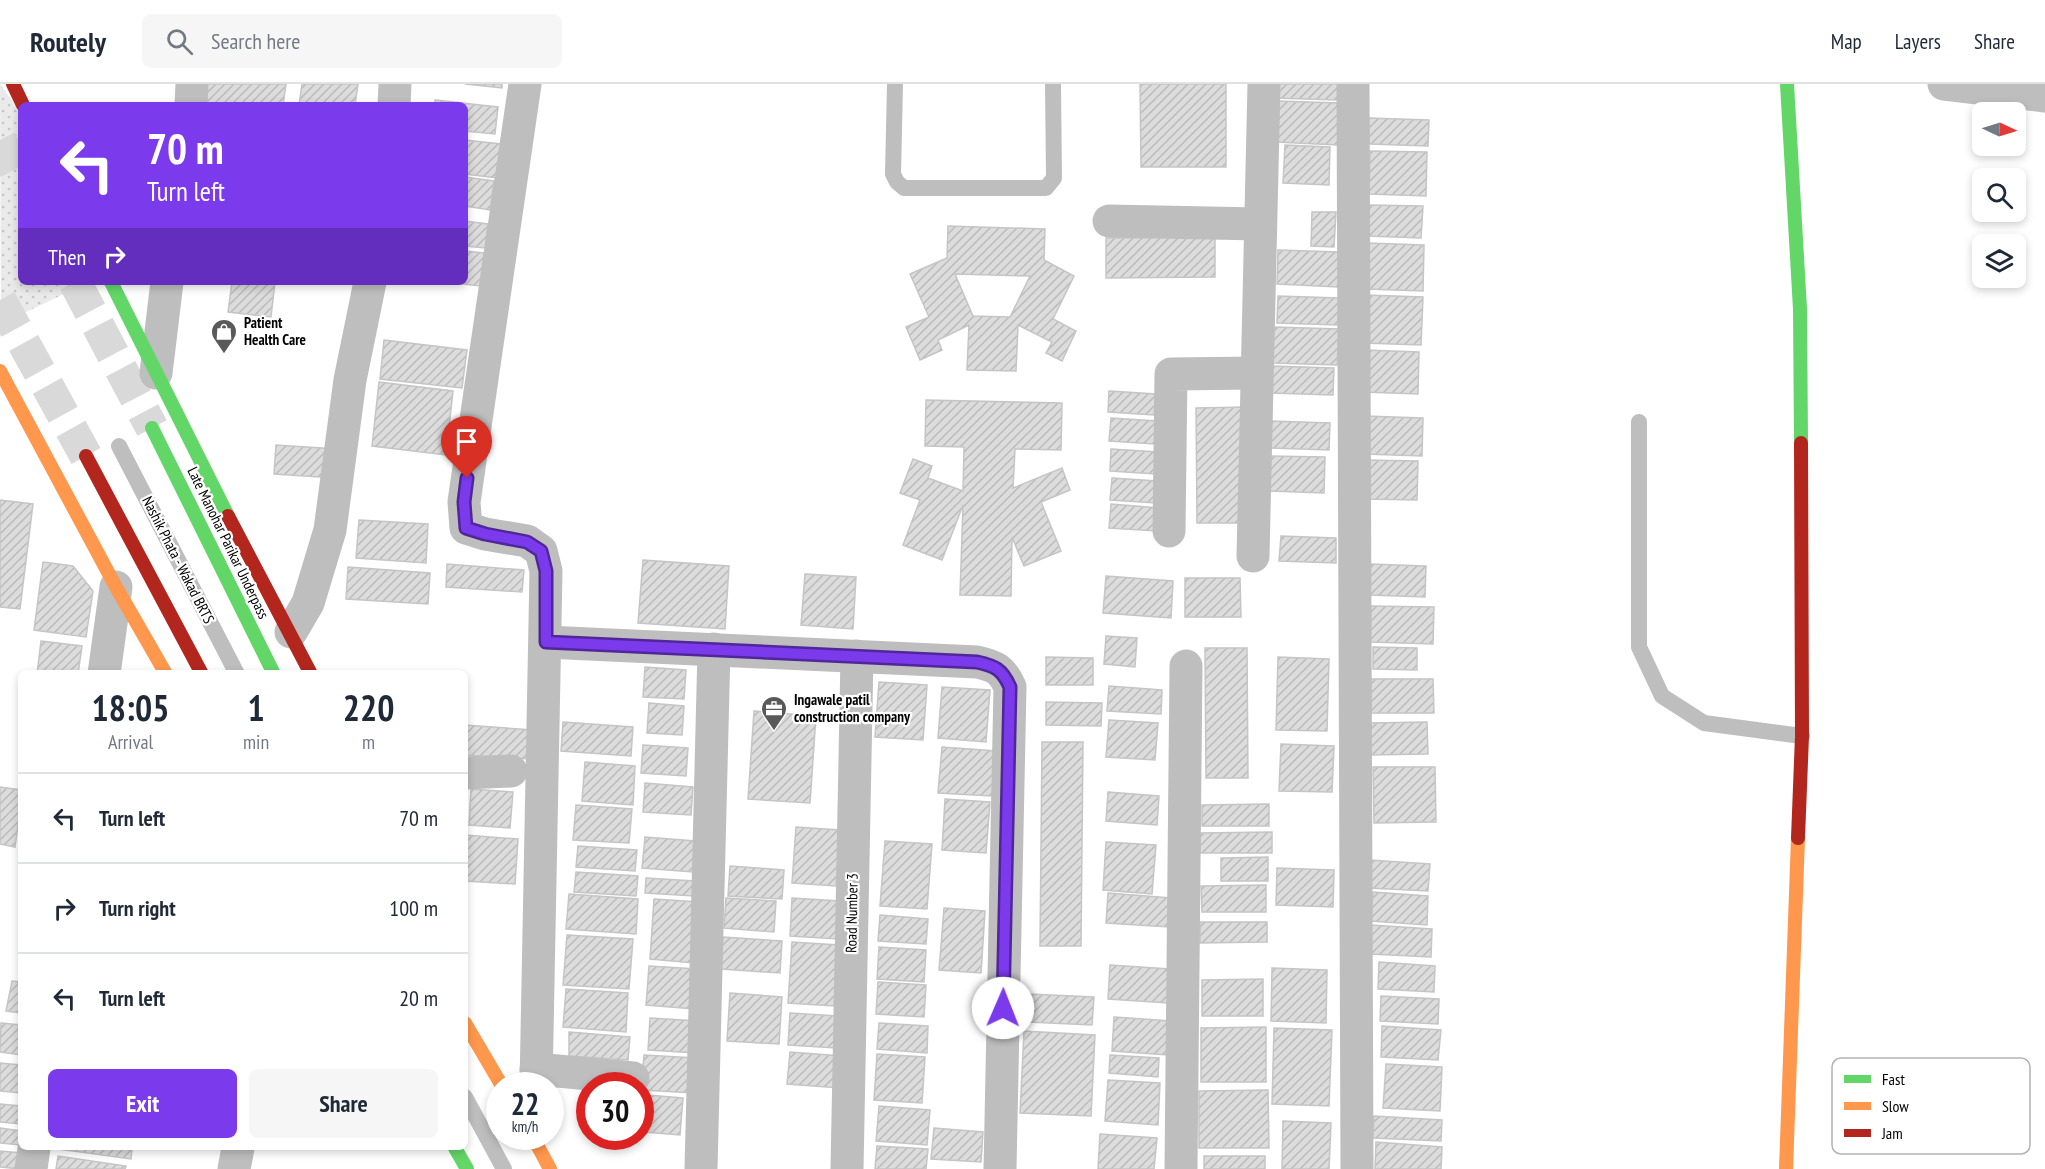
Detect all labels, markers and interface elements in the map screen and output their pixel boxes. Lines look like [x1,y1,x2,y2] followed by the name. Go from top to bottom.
[142,14,562,68] search box
[30,23,106,60] text: Routely
[163,25,196,58] icon: search
[211,27,300,55] text: Search here
[1831,28,1862,55] text: Map
[1895,28,1941,55] text: Layers
[1974,28,2015,55] text: Share
[1972,102,2026,156] north arrow
[1972,102,2026,288] map controls
[147,121,224,176] text: 70 m
[48,126,126,204] icon: left
[1972,168,2026,222] button: search
[147,174,225,208] text: Turn left
[1972,234,2026,288] button: layers
[98,240,131,273] icon: right
[48,243,86,271] text: Then
[244,313,306,349] place label: Patient Health Care
[209,317,239,355] shop icon: Patient Health Care
[441,416,492,478] pin
[450,425,483,458] icon: arrive
[183,464,274,622] street label: Late Manohar Parikar Underpass
[138,493,219,627] street label: Nashik Phata - Wakad BRTS
[92,684,169,731] text: 18:05
[247,684,265,731] text: 1
[343,684,394,731] text: 220
[794,690,911,726] place label: Ingawale patil construction company
[759,694,789,732] office icon: Ingawale patil construction company
[108,729,153,755] text: Arrival
[243,729,269,755] text: min
[362,729,375,755] text: m
[48,802,81,835] icon: left
[99,804,165,832] text: Turn left
[399,804,438,832] text: 70 m
[841,873,862,953] street label: Road Number 3
[48,892,81,925] icon: right
[99,894,176,922] text: Turn right
[389,894,438,922] text: 100 m
[971,976,1035,1040] position arrow
[48,982,81,1015] icon: left
[99,984,165,1012] text: Turn left
[399,984,438,1012] text: 20 m
[1832,1058,2030,1154] legend
[48,1069,237,1138] button: Exit
[249,1069,438,1138] button: Share
[1882,1069,1905,1089] text: Fast
[576,1072,654,1150] speed limit sign: 30
[511,1084,539,1123] text: 22
[1882,1096,1909,1116] text: Slow
[512,1117,538,1136] text: km/h
[1881,1123,1903,1143] text: Jam

